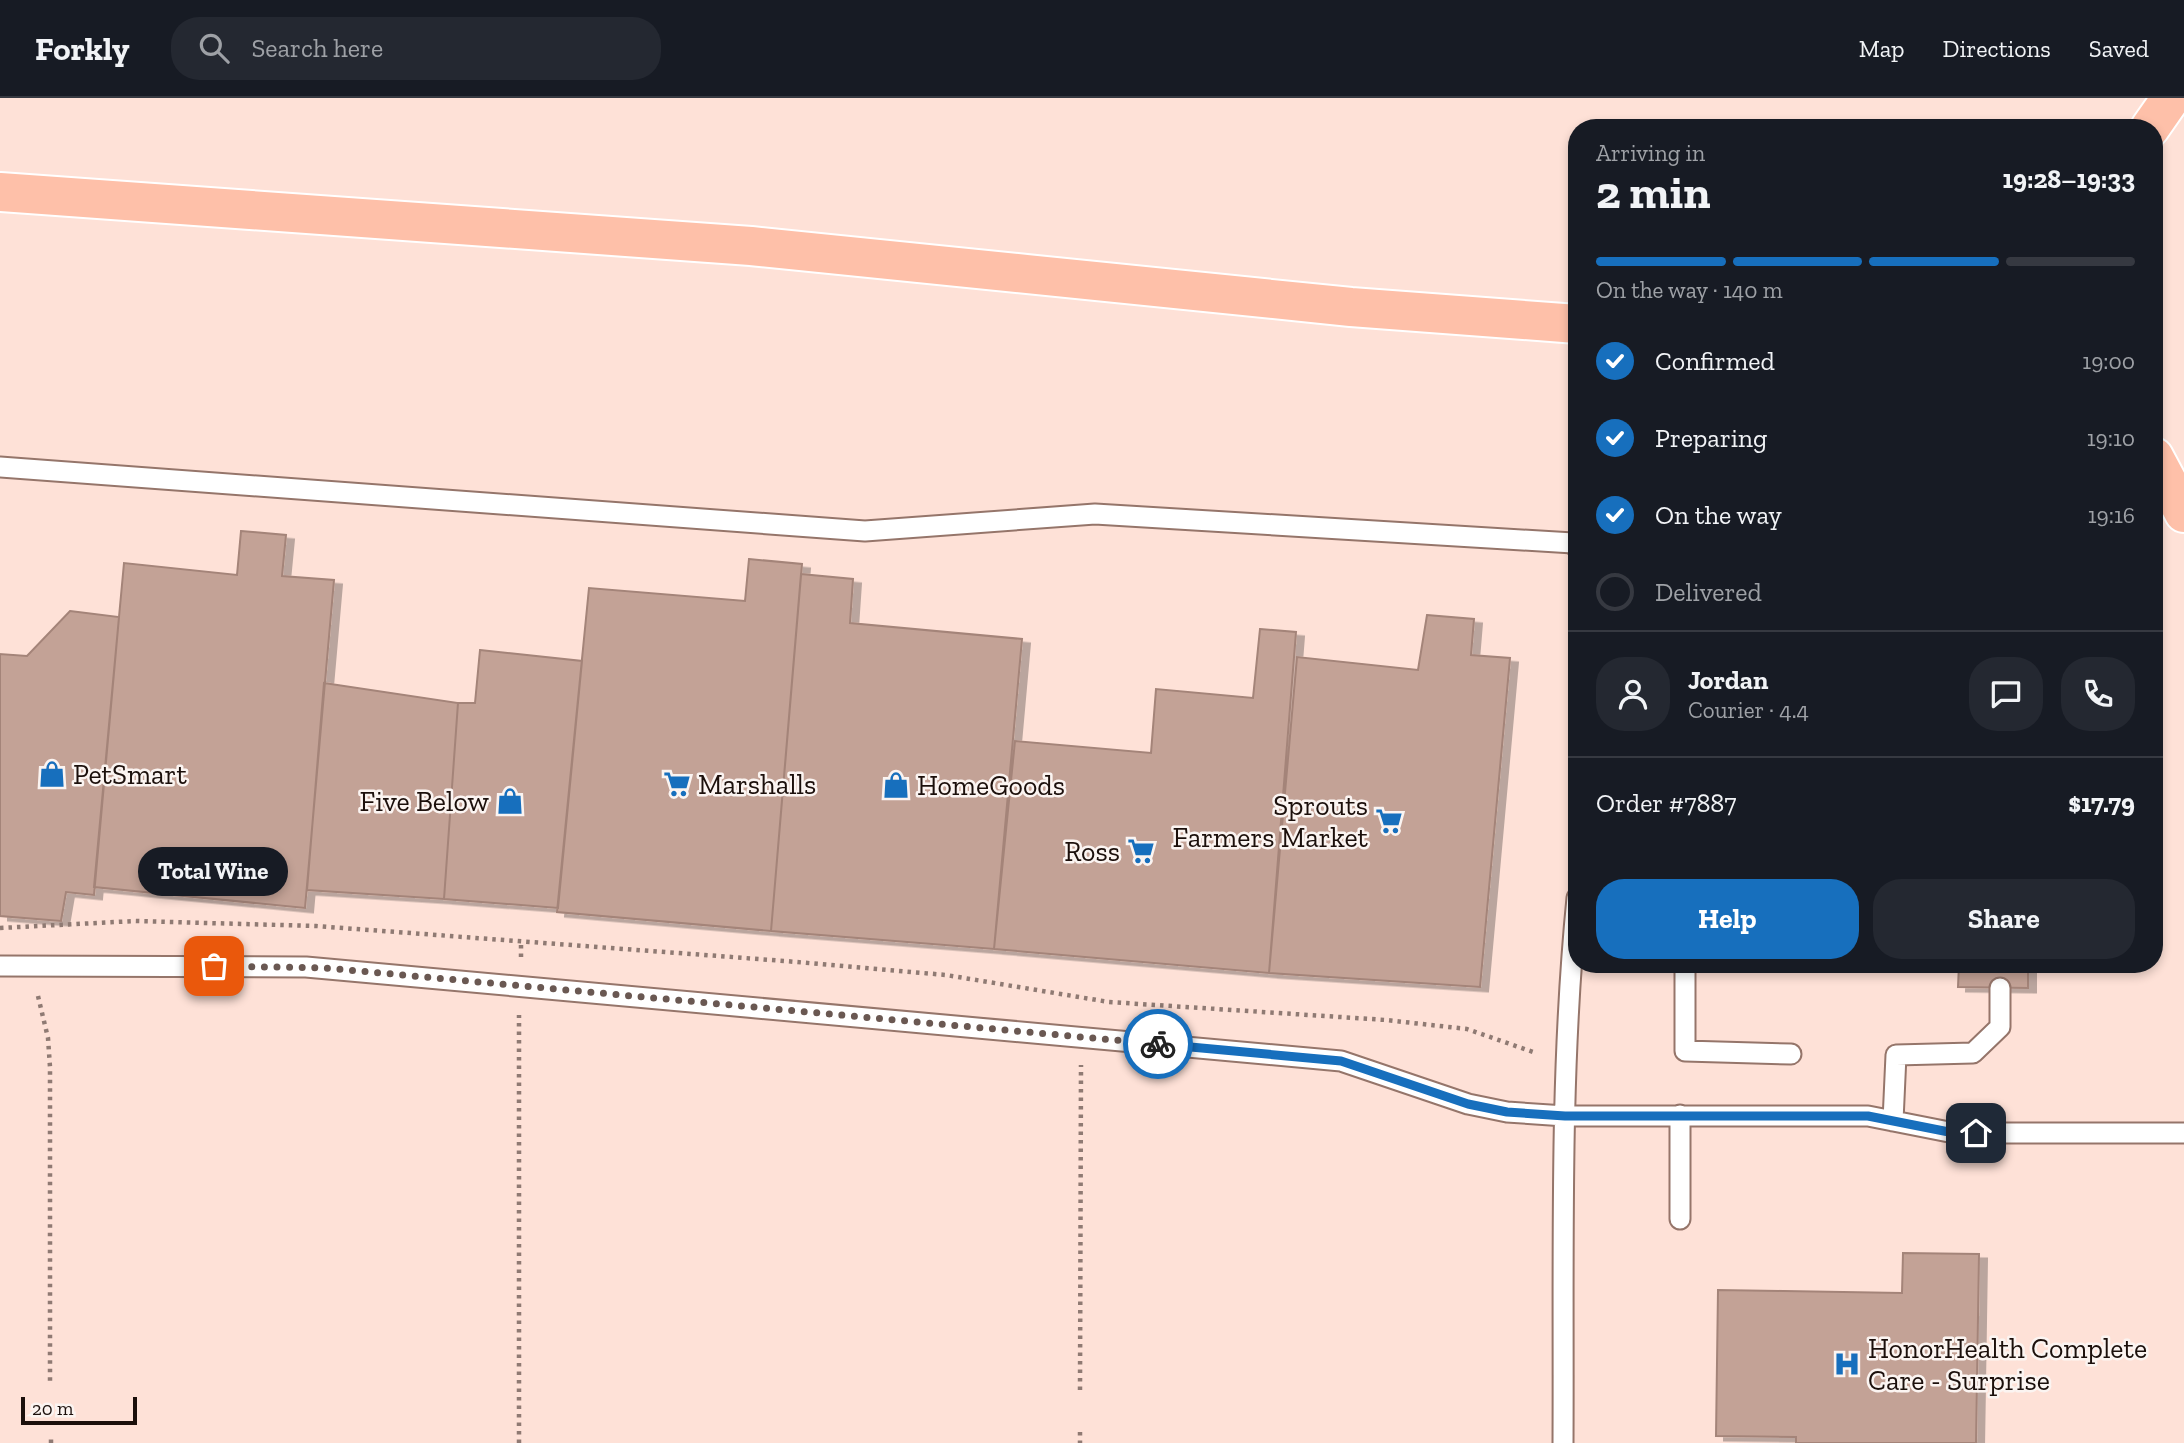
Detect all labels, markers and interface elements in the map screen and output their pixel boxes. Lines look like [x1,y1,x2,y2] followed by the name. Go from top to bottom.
[171,17,661,80] search box
[35,29,129,68] text: Forkly
[195,29,233,67] icon: search
[251,32,383,64] text: Search here
[1859,34,1905,63] text: Map
[1943,34,2051,63] text: Directions
[2089,34,2149,63] text: Saved
[1596,139,1705,167] text: Arriving in
[2003,163,2135,195] text: 19:28–19:33
[1596,165,1711,220] text: 2 min
[1596,276,1783,304] text: On the way · 140 m
[1596,342,1634,380] icon: check
[1655,345,1775,377] text: Confirmed
[2082,347,2135,375] text: 19:00
[1596,419,1634,457] icon: check
[1655,422,1767,454] text: Preparing
[2087,424,2135,452] text: 19:10
[1596,496,1634,534] icon: check
[1655,499,1782,531] text: On the way
[2088,501,2135,529] text: 19:16
[1655,576,1762,608] text: Delivered
[1596,657,1670,731] button: person
[1969,657,2043,731] button: chat
[2061,657,2135,731] button: phone
[1688,664,1768,696] text: Jordan
[1688,696,1809,724] text: Courier · 4.4
[73,758,187,791] place label: PetSmart
[37,759,67,789] shop icon: PetSmart
[698,768,816,801] place label: Marshalls
[662,769,692,799] supermarket icon: Marshalls
[917,769,1065,802] place label: HomeGoods
[881,770,911,800] shop icon: HomeGoods
[360,785,490,818] place label: Five Below
[495,786,525,816] shop icon: Five Below
[1596,787,1737,819] text: Order #7887
[2068,787,2135,819] text: $17.79
[1173,789,1369,854] place label: Sprouts Farmers Market
[1374,806,1404,836] supermarket icon: Sprouts Farmers Market
[1064,835,1120,868] place label: Ross
[1126,836,1156,866] supermarket icon: Ross
[139,847,289,896] callout: Total Wine
[158,857,268,885] text: Total Wine
[1596,879,1859,959] button: Help
[1873,879,2135,959] button: Share
[184,936,244,996] pin
[195,947,233,985] icon: bag
[1123,1009,1193,1079] courier
[1139,1025,1177,1063] icon: bike
[1946,1103,2006,1163] pin
[1957,1114,1995,1152] icon: home
[1868,1332,2147,1397] place label: HonorHealth Complete Care - Surprise
[1832,1349,1862,1379] hospital icon: HonorHealth Complete Care - Surprise
[21,1394,136,1426] scale bar
[32,1397,73,1420] text: 20 m

